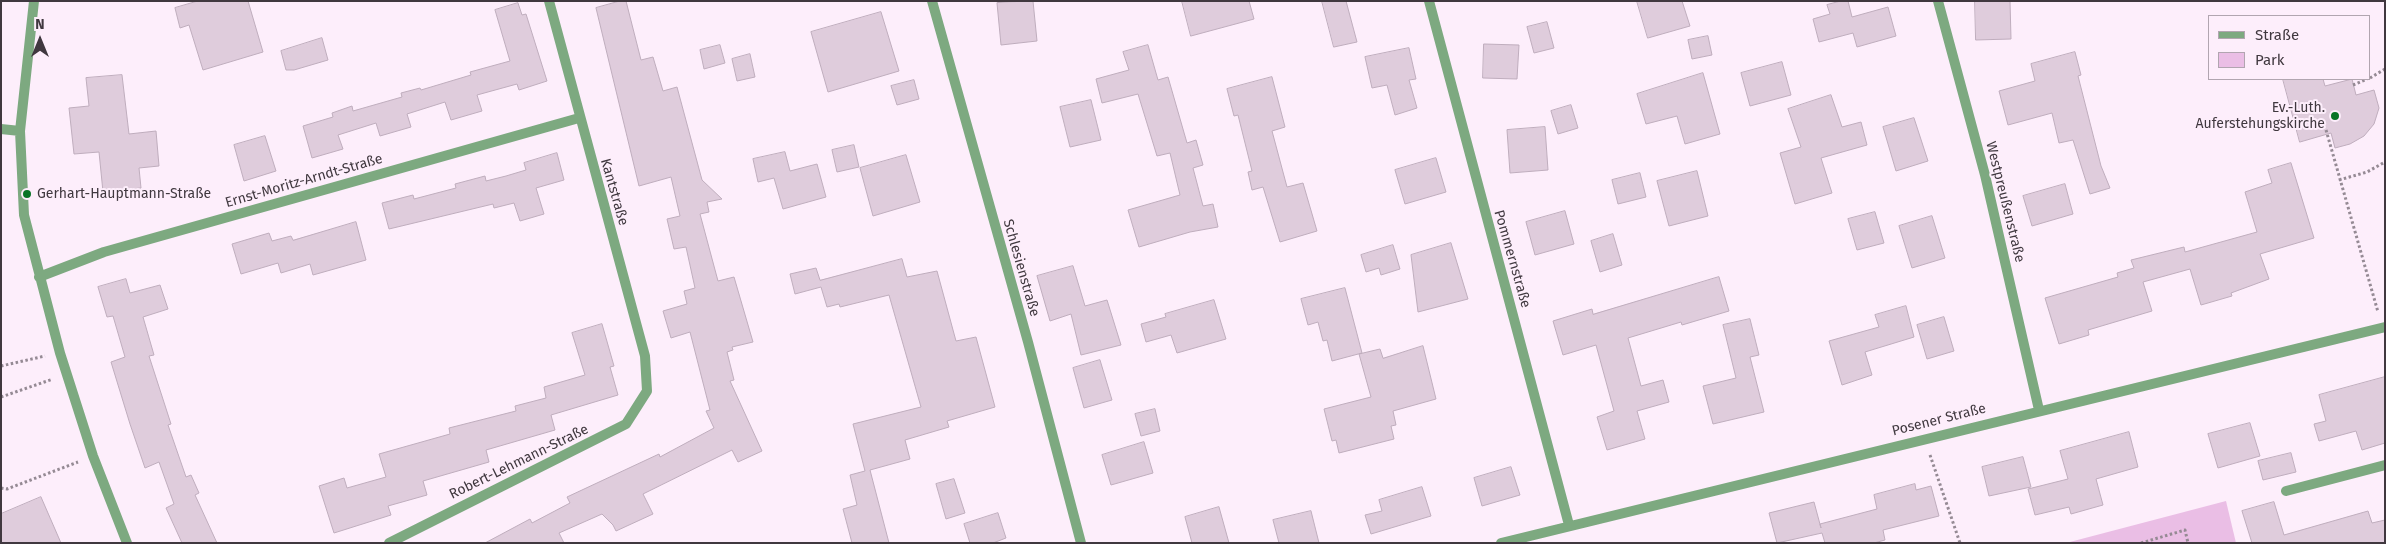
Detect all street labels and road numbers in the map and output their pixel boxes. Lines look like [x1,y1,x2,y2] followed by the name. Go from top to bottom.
[1982,140,2028,264] street label: Westpreußenstraße
[223,150,385,212] street label: Ernst-Moritz-Arndt-Straße
[596,156,632,228] street label: Kantstraße
[1490,208,1534,310] street label: Pommernstraße
[999,217,1043,319] street label: Schlesienstraße
[1890,400,1988,440] street label: Posener Straße
[447,421,591,503] street label: Robert-Lehmann-Straße

